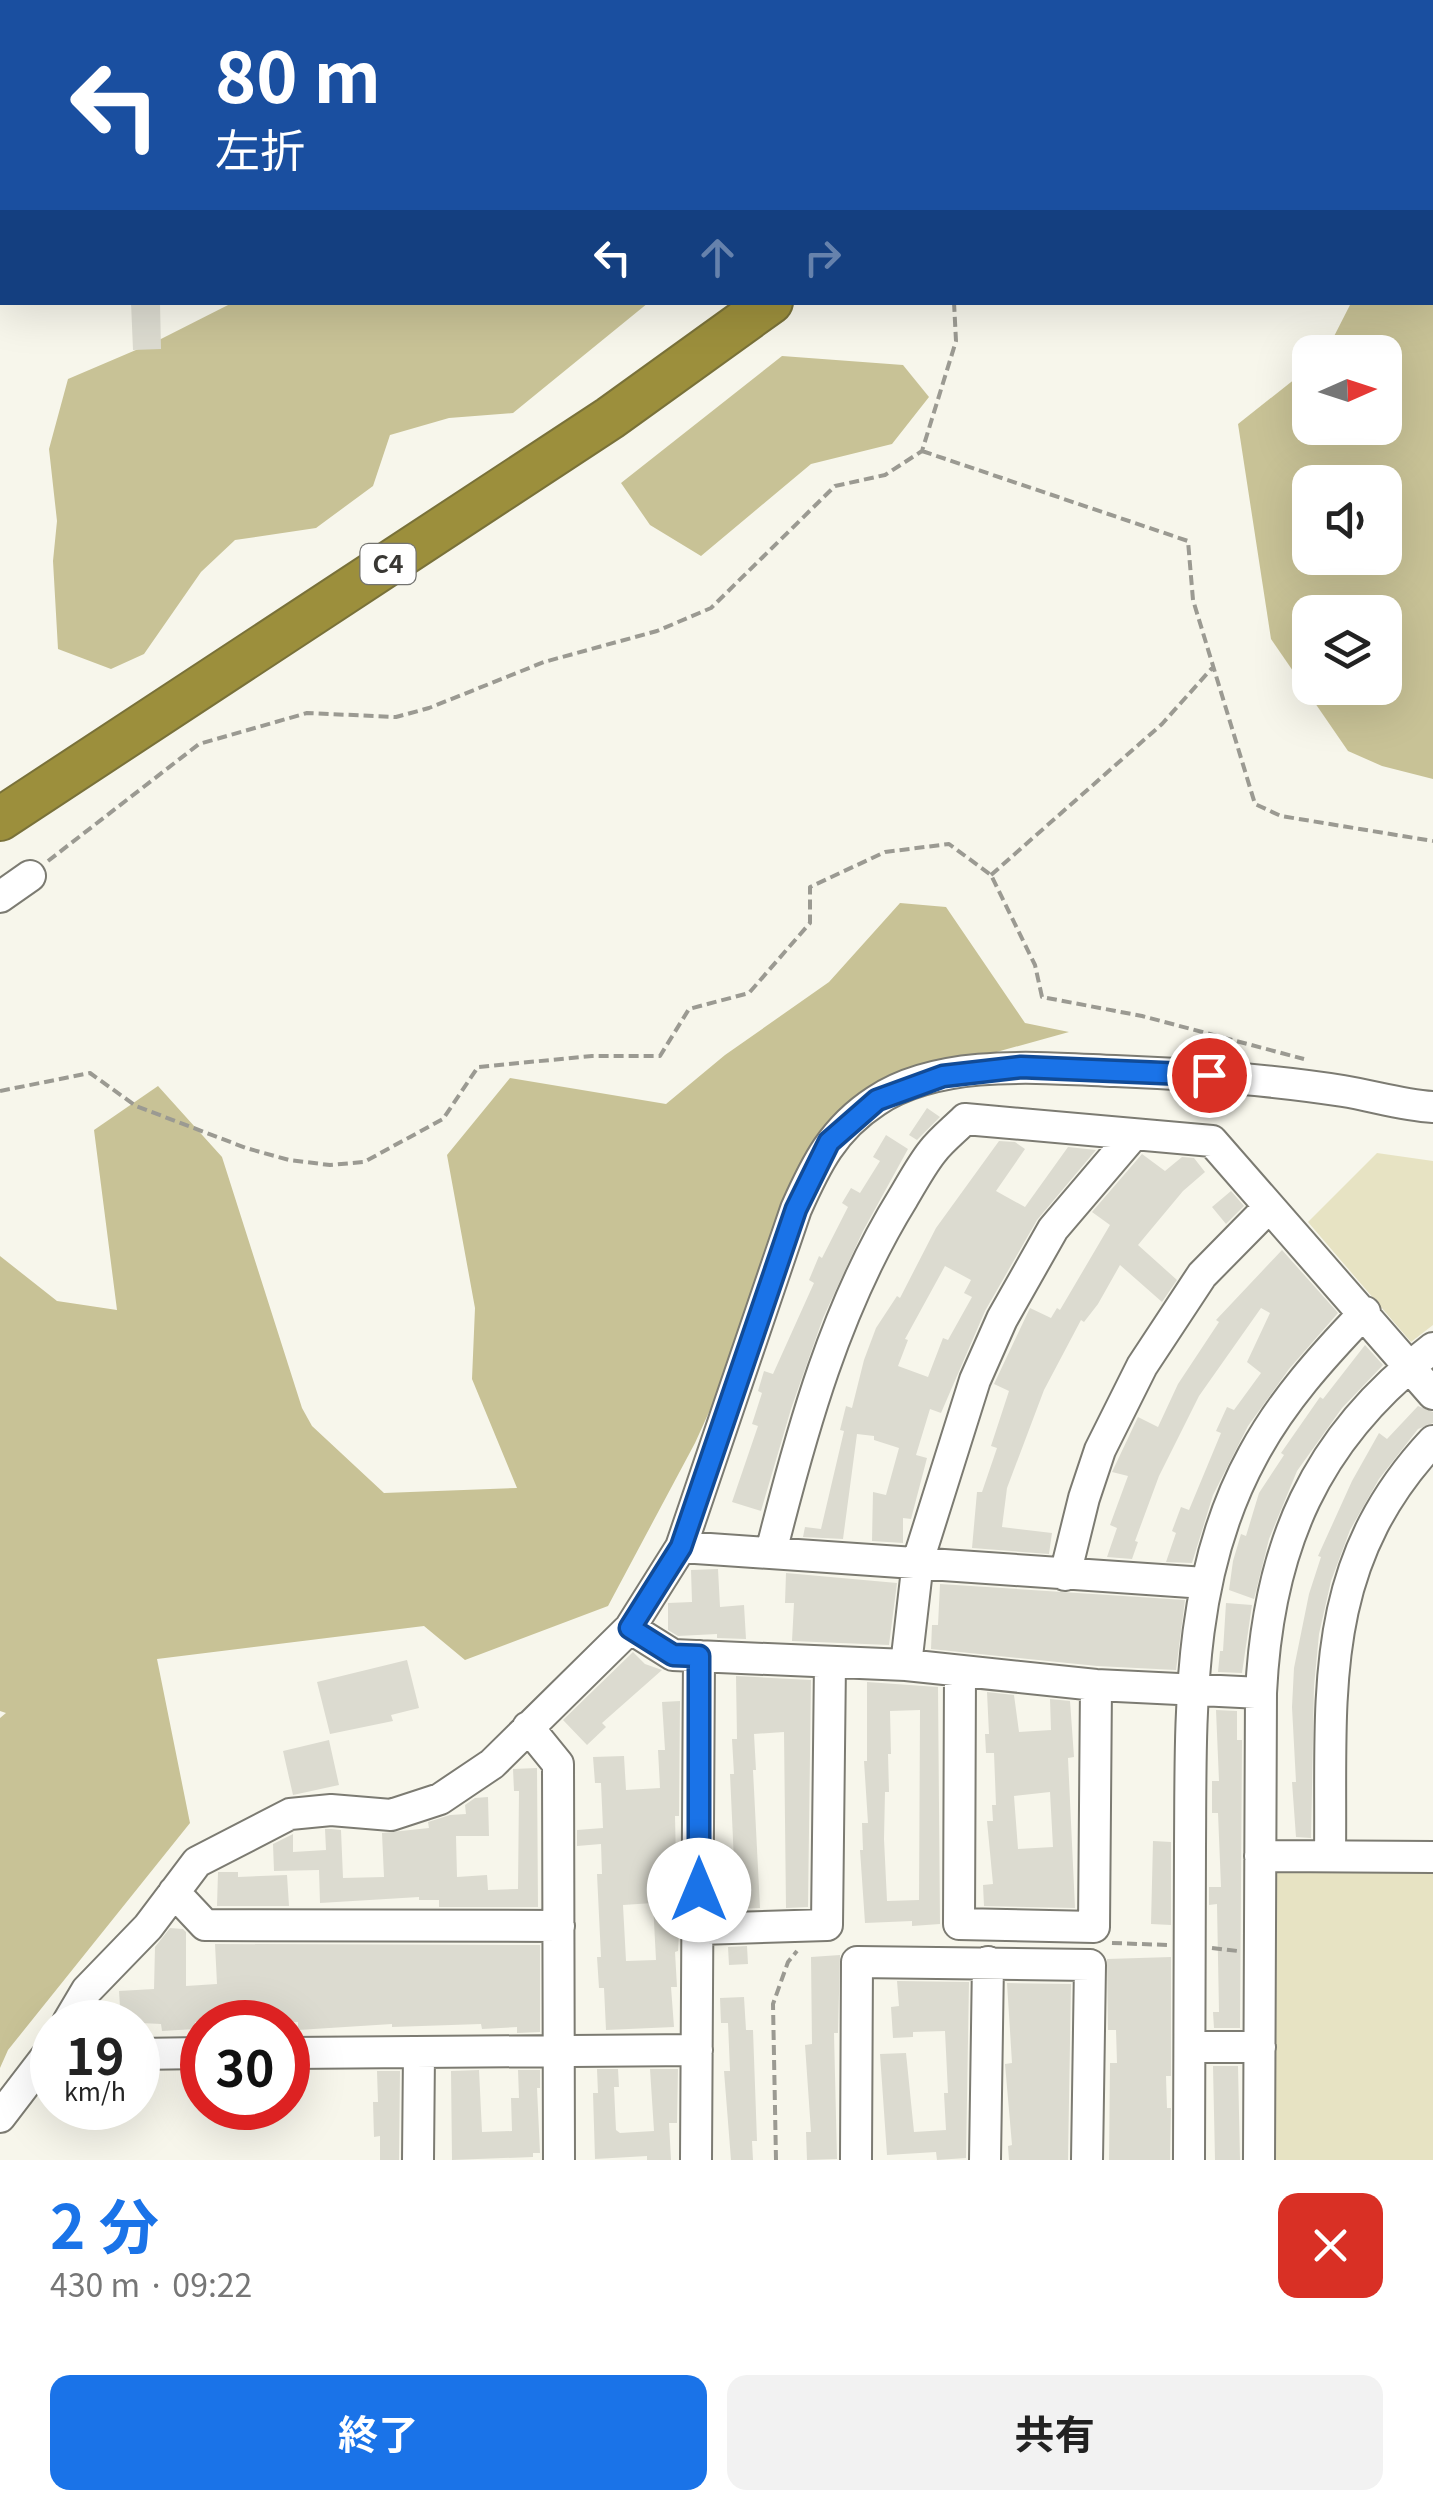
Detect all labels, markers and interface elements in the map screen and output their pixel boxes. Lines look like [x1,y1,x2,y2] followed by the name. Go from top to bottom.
[215,22,381,123] text: 80 m
[50,40,180,170] icon: left
[215,115,305,180] text: 左折
[585,230,640,285] icon: left
[690,230,745,285] icon: ahead
[795,230,850,285] icon: right
[1292,335,1402,445] north arrow
[1292,335,1402,705] map controls
[1292,465,1402,575] button: sound
[360,544,416,584] road number: C4
[1292,595,1402,705] button: layers
[1167,1033,1252,1118] pin
[1182,1048,1237,1103] icon: arrive
[647,1838,751,1942] position arrow
[180,2000,310,2130] speed limit sign: 30
[66,2017,125,2089] text: 19
[64,2072,126,2108] text: km/h
[50,2179,159,2266] text: 2 分
[1278,2193,1383,2298] button: close
[50,2260,252,2306] text: 430 m · 09:22
[50,2375,707,2490] button: 終了
[727,2375,1383,2490] button: 共有

